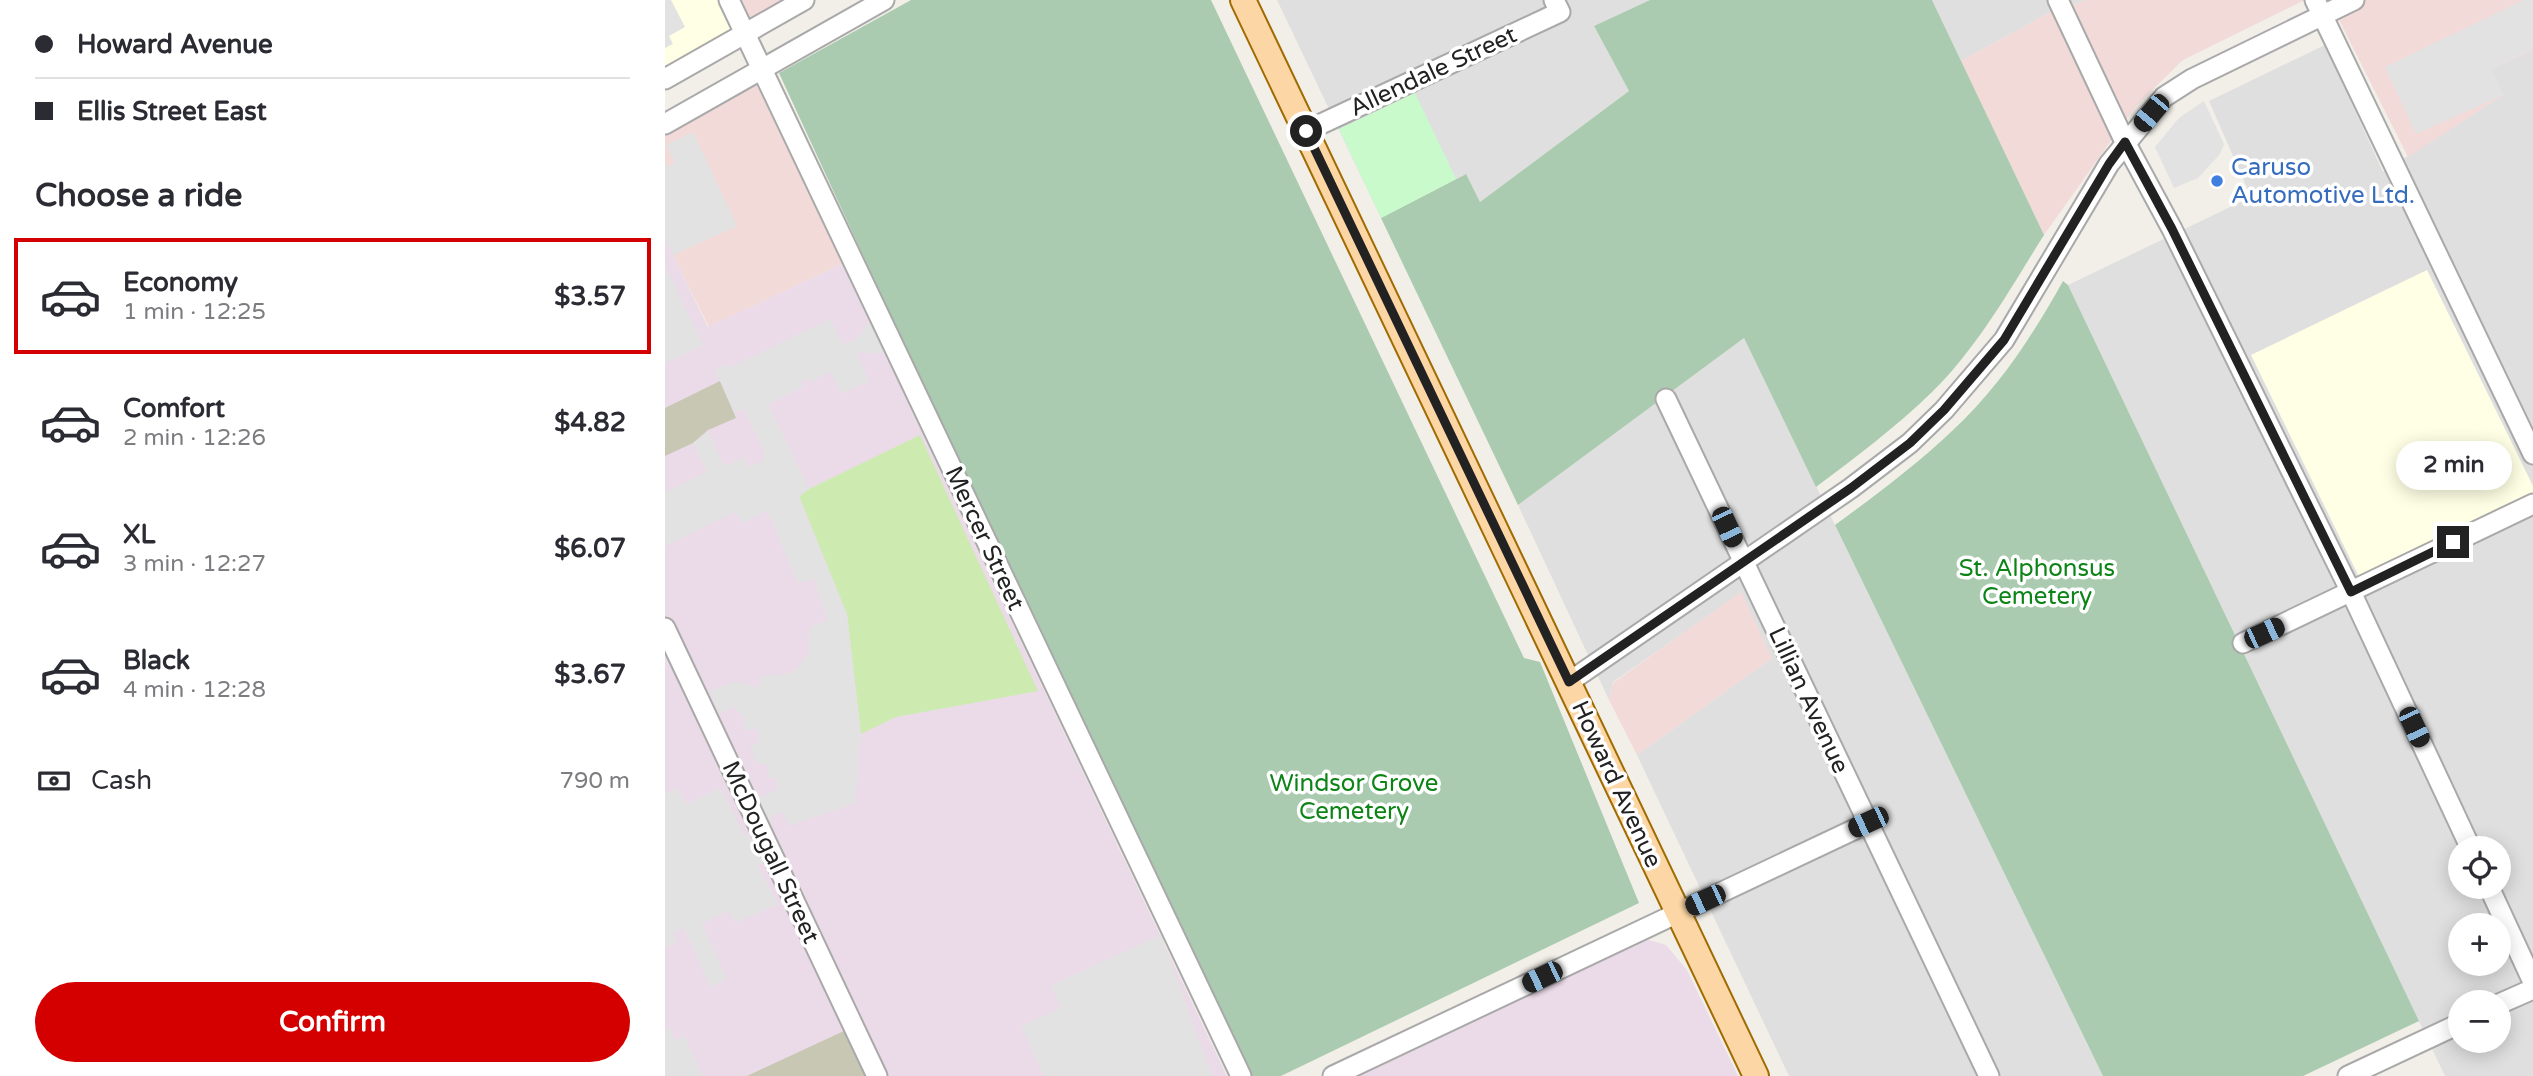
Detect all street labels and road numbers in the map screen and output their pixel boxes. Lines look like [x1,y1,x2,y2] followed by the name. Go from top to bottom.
[1345,20,1521,123] street label: Allendale Street
[939,462,1031,615] street label: Mercer Street
[1762,622,1855,778] street label: Lillian Avenue
[1565,696,1668,872] street label: Howard Avenue
[716,756,825,948] street label: McDougall Street

